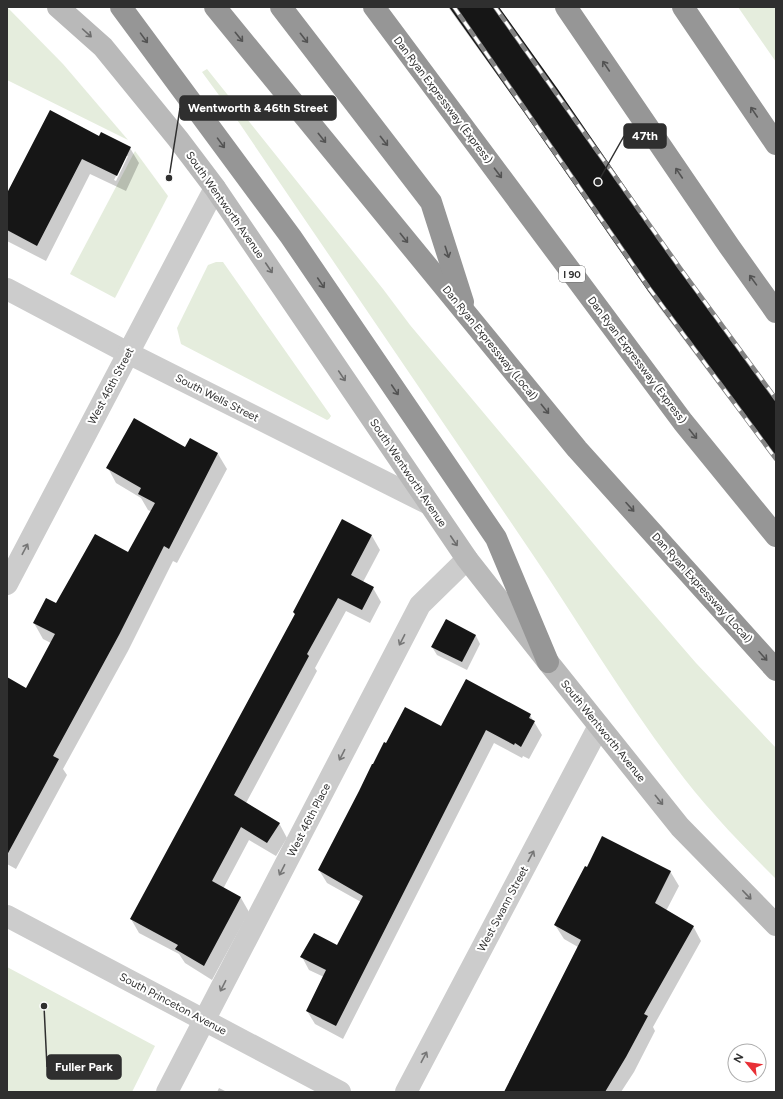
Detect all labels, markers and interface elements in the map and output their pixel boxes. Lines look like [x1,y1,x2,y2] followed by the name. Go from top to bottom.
[82,28,92,38] one-way arrow
[140,32,148,43] one-way arrow
[235,32,243,43] one-way arrow
[300,32,309,43] one-way arrow
[391,34,495,166] street label: Dan Ryan Expressway (Express)
[602,61,610,72] one-way arrow
[180,96,336,120] callout: Wentworth & 46th Street
[188,101,328,115] text: Wentworth & 46th Street
[750,107,758,118] one-way arrow
[624,124,666,148] callout: 47th
[632,129,658,143] text: 47th
[317,132,326,143] one-way arrow
[380,135,388,146] one-way arrow
[217,137,225,148] one-way arrow
[183,149,267,261] street label: South Wentworth Avenue
[493,168,502,179] one-way arrow
[675,168,683,179] one-way arrow
[400,233,409,244] one-way arrow
[444,246,451,259] one-way arrow
[265,262,273,273] one-way arrow
[559,266,585,282] road number: I 90
[749,275,757,286] one-way arrow
[317,277,326,288] one-way arrow
[440,283,540,403] street label: Dan Ryan Expressway (Local)
[585,294,689,426] street label: Dan Ryan Expressway (Express)
[85,345,137,427] street label: West 46th Street
[338,370,346,381] one-way arrow
[173,371,261,425] street label: South Wells Street
[391,384,399,395] one-way arrow
[540,403,549,414] one-way arrow
[367,417,449,529] street label: South Wentworth Avenue
[689,429,698,439] one-way arrow
[625,502,634,512] one-way arrow
[649,530,755,646] street label: Dan Ryan Expressway (Local)
[451,535,459,547] one-way arrow
[22,544,29,556] one-way arrow
[398,633,405,645] one-way arrow
[758,651,768,661] one-way arrow
[558,677,648,785] street label: South Wentworth Avenue
[338,749,345,761] one-way arrow
[285,781,333,859] street label: West 46th Place
[654,794,663,805] one-way arrow
[527,850,535,862] one-way arrow
[278,864,286,876] one-way arrow
[475,864,531,954] street label: West Swann Street
[742,890,752,900] one-way arrow
[117,970,229,1038] street label: South Princeton Avenue
[218,980,226,992] one-way arrow
[727,1043,767,1083] north arrow
[421,1052,428,1064] one-way arrow
[731,1052,746,1065] text: N
[47,1055,121,1079] callout: Fuller Park
[55,1060,113,1074] text: Fuller Park

